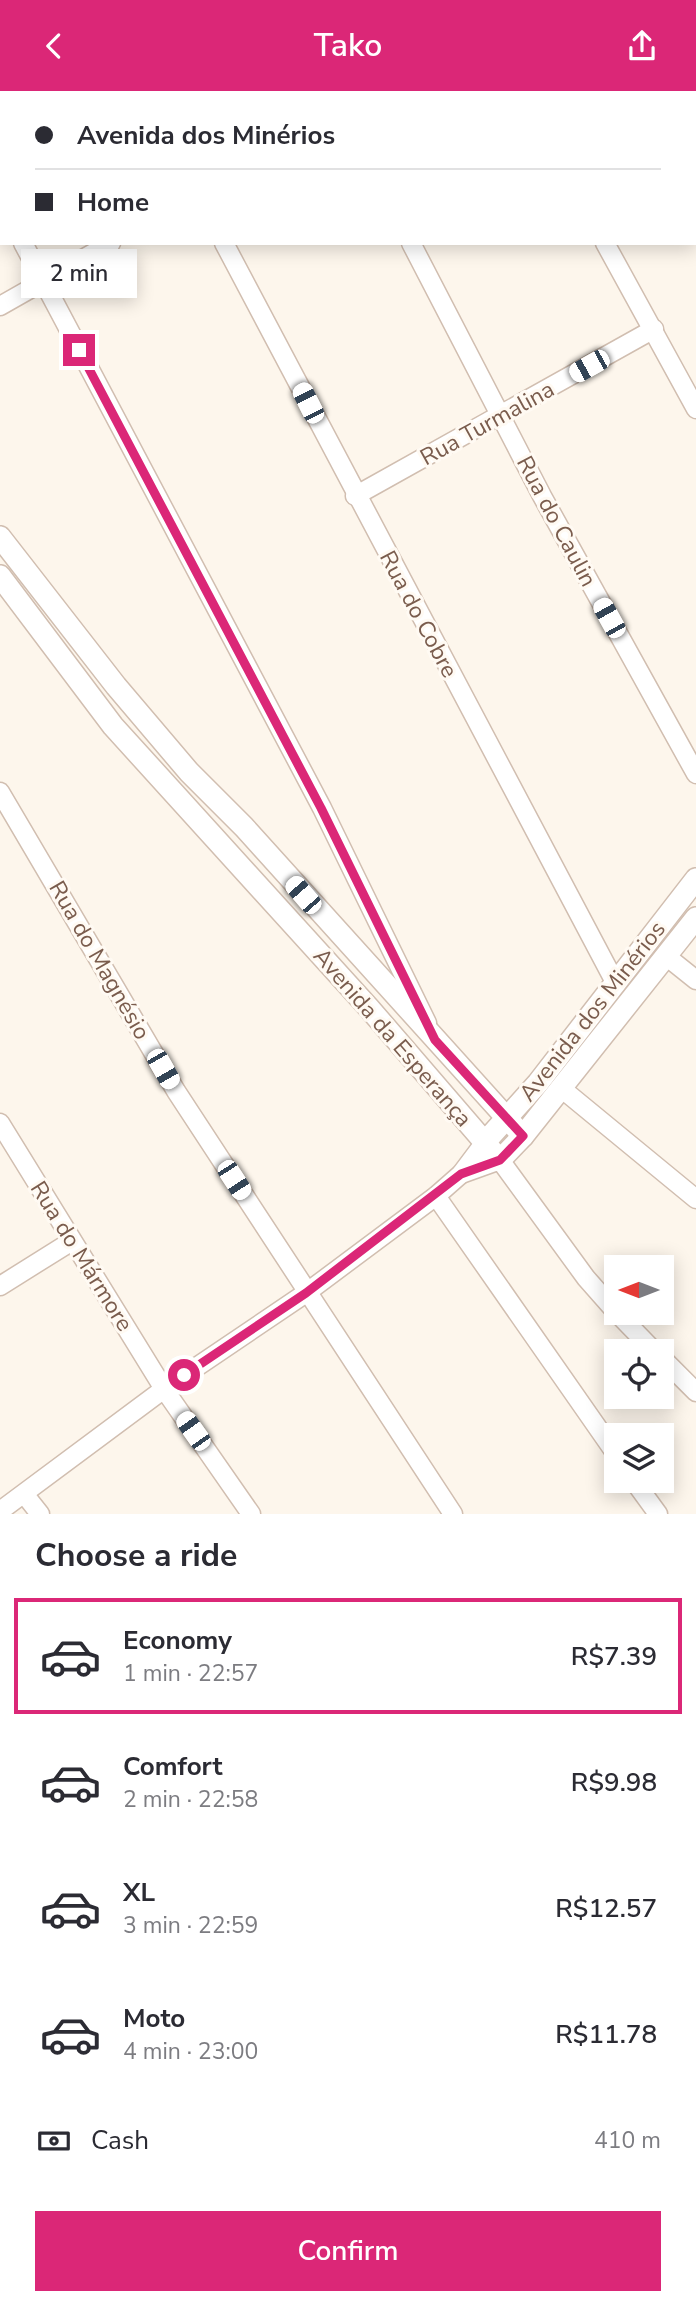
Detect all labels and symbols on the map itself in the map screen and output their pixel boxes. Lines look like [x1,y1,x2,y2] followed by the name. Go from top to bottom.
[21,249,137,297] callout: 2 min
[63,334,95,366] route end
[566,347,613,385] car
[415,374,560,473] street label: Rua Turmalina
[290,380,327,426] car
[509,450,604,592] street label: Rua do Caulin
[372,545,465,683] street label: Rua do Cobre
[590,595,629,641] car
[282,872,325,918] car
[42,875,158,1045] street label: Rua do Magnésio
[512,915,673,1108] street label: Avenida dos Minérios
[306,941,479,1133] street label: Avenida da Esperança
[144,1046,183,1092] car
[214,1157,255,1203] car
[23,1175,140,1337] street label: Rua do Mármore
[604,1255,674,1325] north arrow
[168,1359,200,1391] route start
[173,1408,214,1454] car

